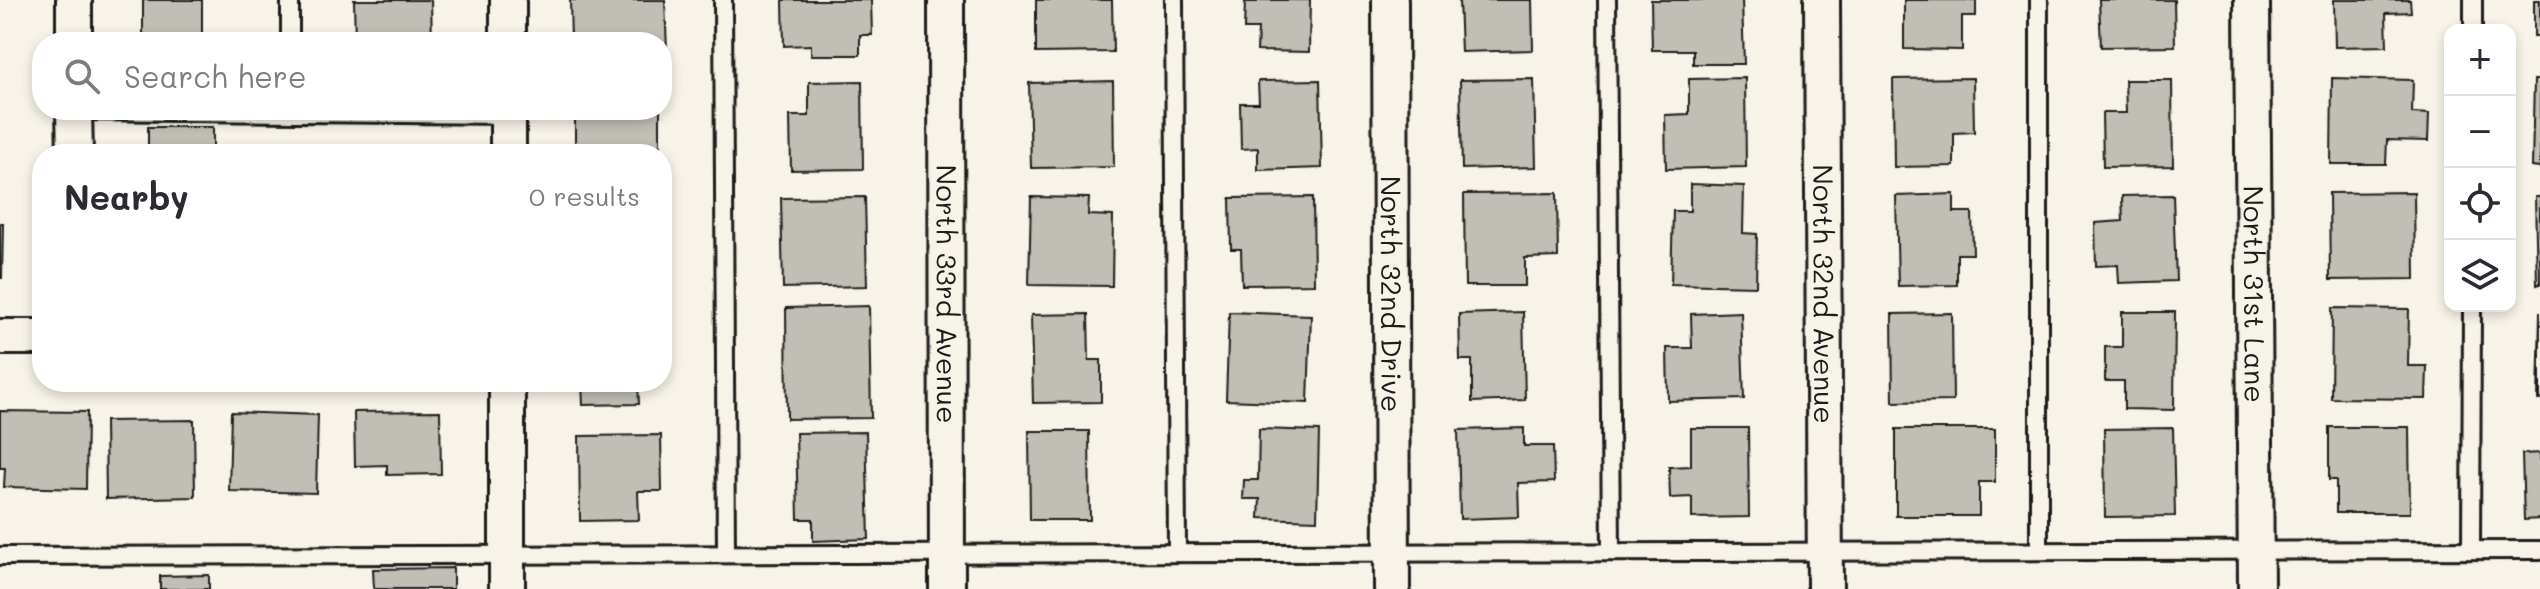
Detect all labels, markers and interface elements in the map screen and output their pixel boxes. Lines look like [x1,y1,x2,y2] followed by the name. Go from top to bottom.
[2444,24,2516,312] map controls
[2444,24,2516,96] button: +
[32,32,672,120] search box
[60,54,104,98] icon: search
[124,56,307,96] text: Search here
[2444,96,2516,168] button: −
[929,164,966,424] street label: North 33rd Avenue
[1806,164,1843,424] street label: North 32nd Avenue
[2444,168,2516,240] button: locate
[64,174,189,219] text: Nearby
[1374,176,1410,412] street label: North 32nd Drive
[529,179,640,213] text: 0 results
[2236,185,2274,403] street label: North 31st Lane
[2444,240,2516,312] button: layers

